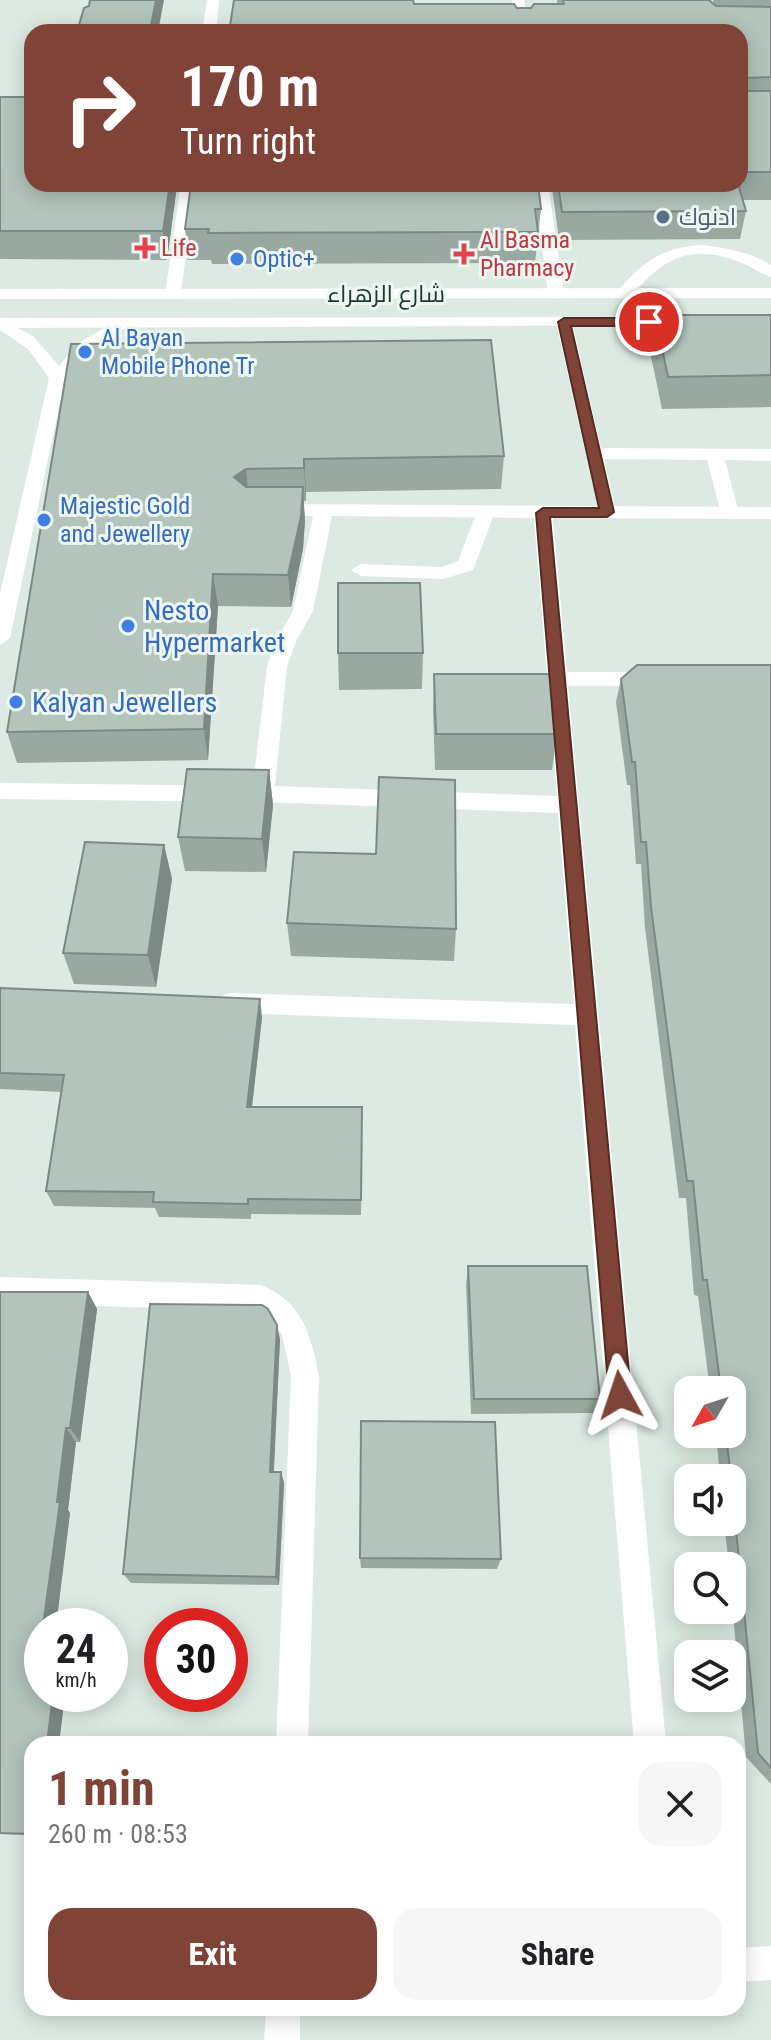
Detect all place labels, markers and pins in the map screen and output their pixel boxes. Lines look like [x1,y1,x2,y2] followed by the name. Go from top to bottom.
[679,203,736,231] place label: ادنوك
[654,208,672,226] marker: ادنوك
[480,226,574,282] place label: Al Basma Pharmacy
[161,234,196,262] place label: Life
[136,239,154,257] marker: Life
[253,245,315,273] place label: Optic+
[455,245,473,263] marker: Al Basma Pharmacy
[228,250,246,268] marker: Optic+
[615,288,683,356] pin
[101,324,255,380] place label: Al Bayan Mobile Phone Tr
[76,343,94,361] marker: Al Bayan Mobile Phone Tr
[60,492,190,548] place label: Majestic Gold and Jewellery
[35,511,53,529] marker: Majestic Gold and Jewellery
[144,594,285,659] place label: Nesto Hypermarket
[119,617,137,635] marker: Nesto Hypermarket
[32,686,217,719] place label: Kalyan Jewellers
[7,693,25,711] marker: Kalyan Jewellers

